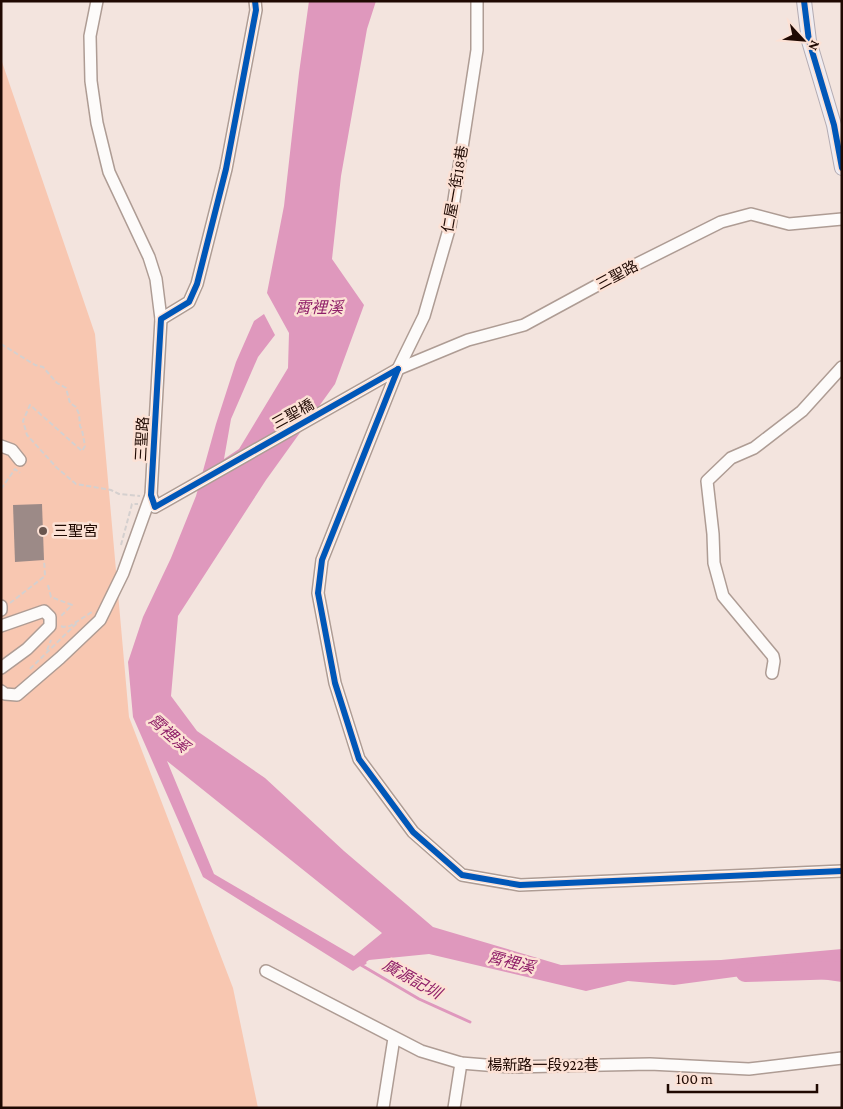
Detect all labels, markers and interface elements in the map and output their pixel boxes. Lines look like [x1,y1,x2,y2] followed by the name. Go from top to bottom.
[778,15,828,65] north arrow
[805,38,824,54] text: N
[439,144,471,234] street label: 仁屋一街18巷
[593,257,641,293] street label: 三聖路
[295,299,345,316] water label: 霄裡溪
[269,396,317,432] street label: 三聖橋
[133,416,151,462] street label: 三聖路
[53,523,98,539] place label: 三聖宮
[37,525,49,537] marker: 三聖宮
[145,711,194,757] water label: 霄裡溪
[486,948,538,977] water label: 霄裡溪
[380,956,446,1003] water label: 廣源記圳
[487,1057,599,1073] street label: 楊新路一段922巷
[668,1062,817,1094] scale bar
[676,1071,713,1087] text: 100 m

